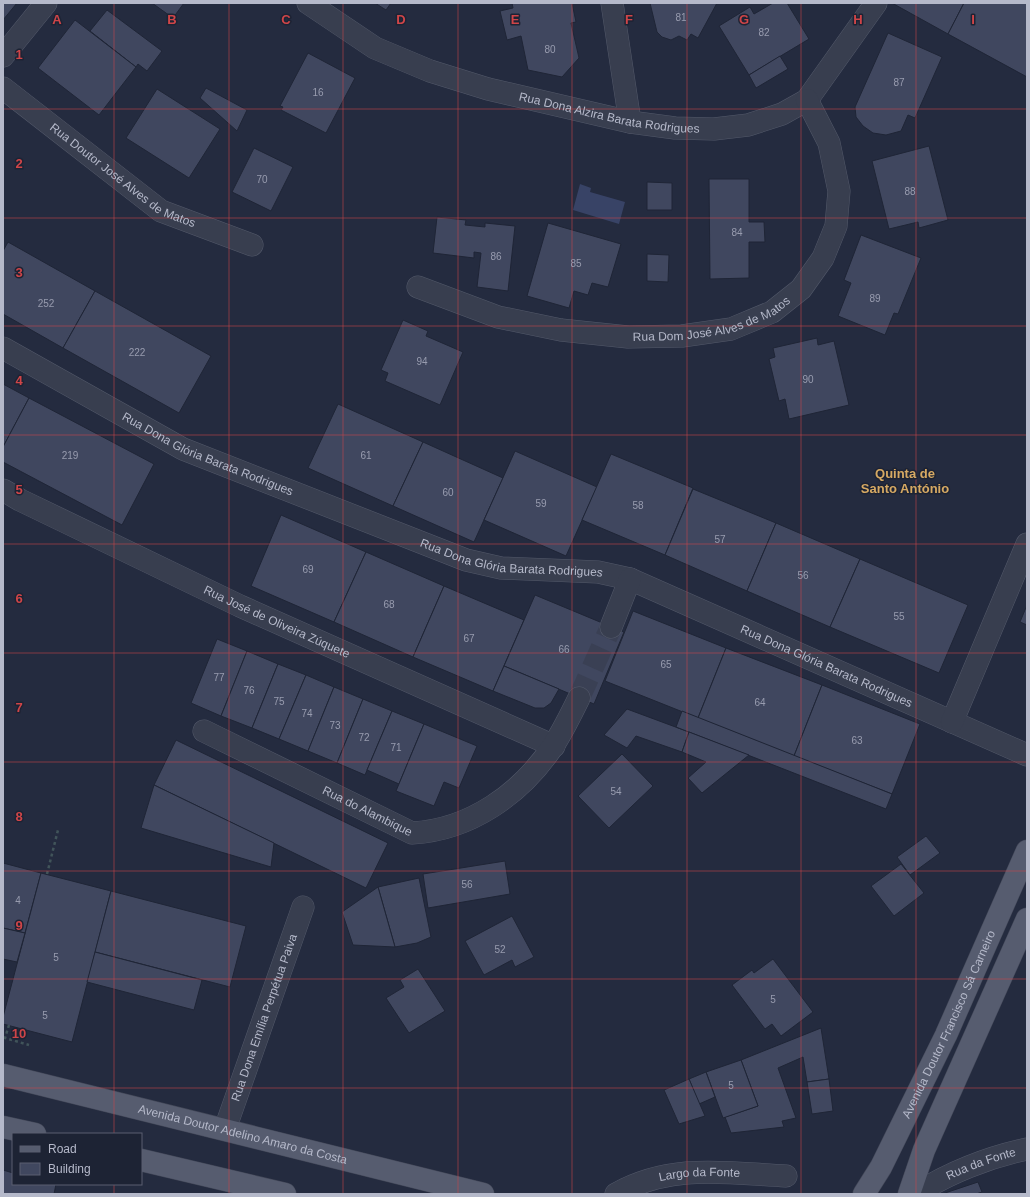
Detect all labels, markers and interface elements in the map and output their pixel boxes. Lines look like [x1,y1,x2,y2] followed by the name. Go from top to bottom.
[52,12,62,27] text: A
[167,12,177,27] text: B
[281,12,291,27] text: C
[396,12,406,27] text: D
[511,12,520,27] text: E
[625,12,633,27] text: F
[675,12,687,23] house number: 81
[739,12,749,27] text: G
[853,12,863,27] text: H
[971,12,975,27] text: I
[758,27,770,38] house number: 82
[544,44,556,55] house number: 80
[15,47,23,62] text: 1
[893,77,905,88] house number: 87
[312,87,324,98] house number: 16
[518,89,700,136] street label: Rua Dona Alzira Barata Rodrigues
[47,120,197,230] street label: Rua Doutor José Alves de Matos
[15,156,23,171] text: 2
[256,174,268,185] house number: 70
[904,186,916,197] house number: 88
[731,227,743,238] house number: 84
[490,251,502,262] house number: 86
[570,258,582,269] house number: 85
[15,265,23,280] text: 3
[633,293,793,344] street label: Rua Dom José Alves de Matos
[869,293,881,304] house number: 89
[38,298,55,309] house number: 252
[129,347,146,358] house number: 222
[416,356,428,367] house number: 94
[15,373,23,388] text: 4
[802,374,814,385] house number: 90
[120,409,295,499] street label: Rua Dona Glória Barata Rodrigues
[62,450,79,461] house number: 219
[360,450,372,461] house number: 61
[861,466,949,496] district label: Quinta de Santo António
[15,482,23,497] text: 5
[442,487,454,498] house number: 60
[535,498,547,509] house number: 59
[632,500,644,511] house number: 58
[714,534,726,545] house number: 57
[418,536,604,580] street label: Rua Dona Glória Barata Rodrigues
[302,564,314,575] house number: 69
[797,570,809,581] house number: 56
[201,583,352,661] street label: Rua José de Oliveira Zúquete
[15,591,23,606] text: 6
[383,599,395,610] house number: 68
[893,611,905,622] house number: 55
[738,622,914,710] street label: Rua Dona Glória Barata Rodrigues
[463,633,475,644] house number: 67
[558,644,570,655] house number: 66
[660,659,672,670] house number: 65
[213,672,225,683] house number: 77
[243,685,255,696] house number: 76
[273,696,285,707] house number: 75
[754,697,766,708] house number: 64
[15,700,23,715] text: 7
[301,708,313,719] house number: 74
[329,720,341,731] house number: 73
[358,732,370,743] house number: 72
[851,735,863,746] house number: 63
[390,742,402,753] house number: 71
[320,783,415,839] street label: Rua do Alambique
[610,786,622,797] house number: 54
[15,809,23,824] text: 8
[461,879,473,890] house number: 56
[15,895,21,906] house number: 4
[15,918,23,933] text: 9
[899,928,998,1120] street label: Avenida Doutor Francisco Sá Carneiro
[228,932,300,1103] street label: Rua Dona Emília Perpétua Paiva
[494,944,506,955] house number: 52
[53,952,59,963] house number: 5
[770,994,776,1005] house number: 5
[42,1010,48,1021] house number: 5
[12,1026,26,1041] text: 10
[728,1080,734,1091] house number: 5
[137,1102,349,1167] street label: Avenida Doutor Adelino Amaro da Costa
[12,1133,142,1185] legend
[48,1142,77,1156] text: Road
[944,1145,1018,1183] street label: Rua da Fonte
[48,1162,91,1176] text: Building
[658,1165,741,1184] street label: Largo da Fonte

